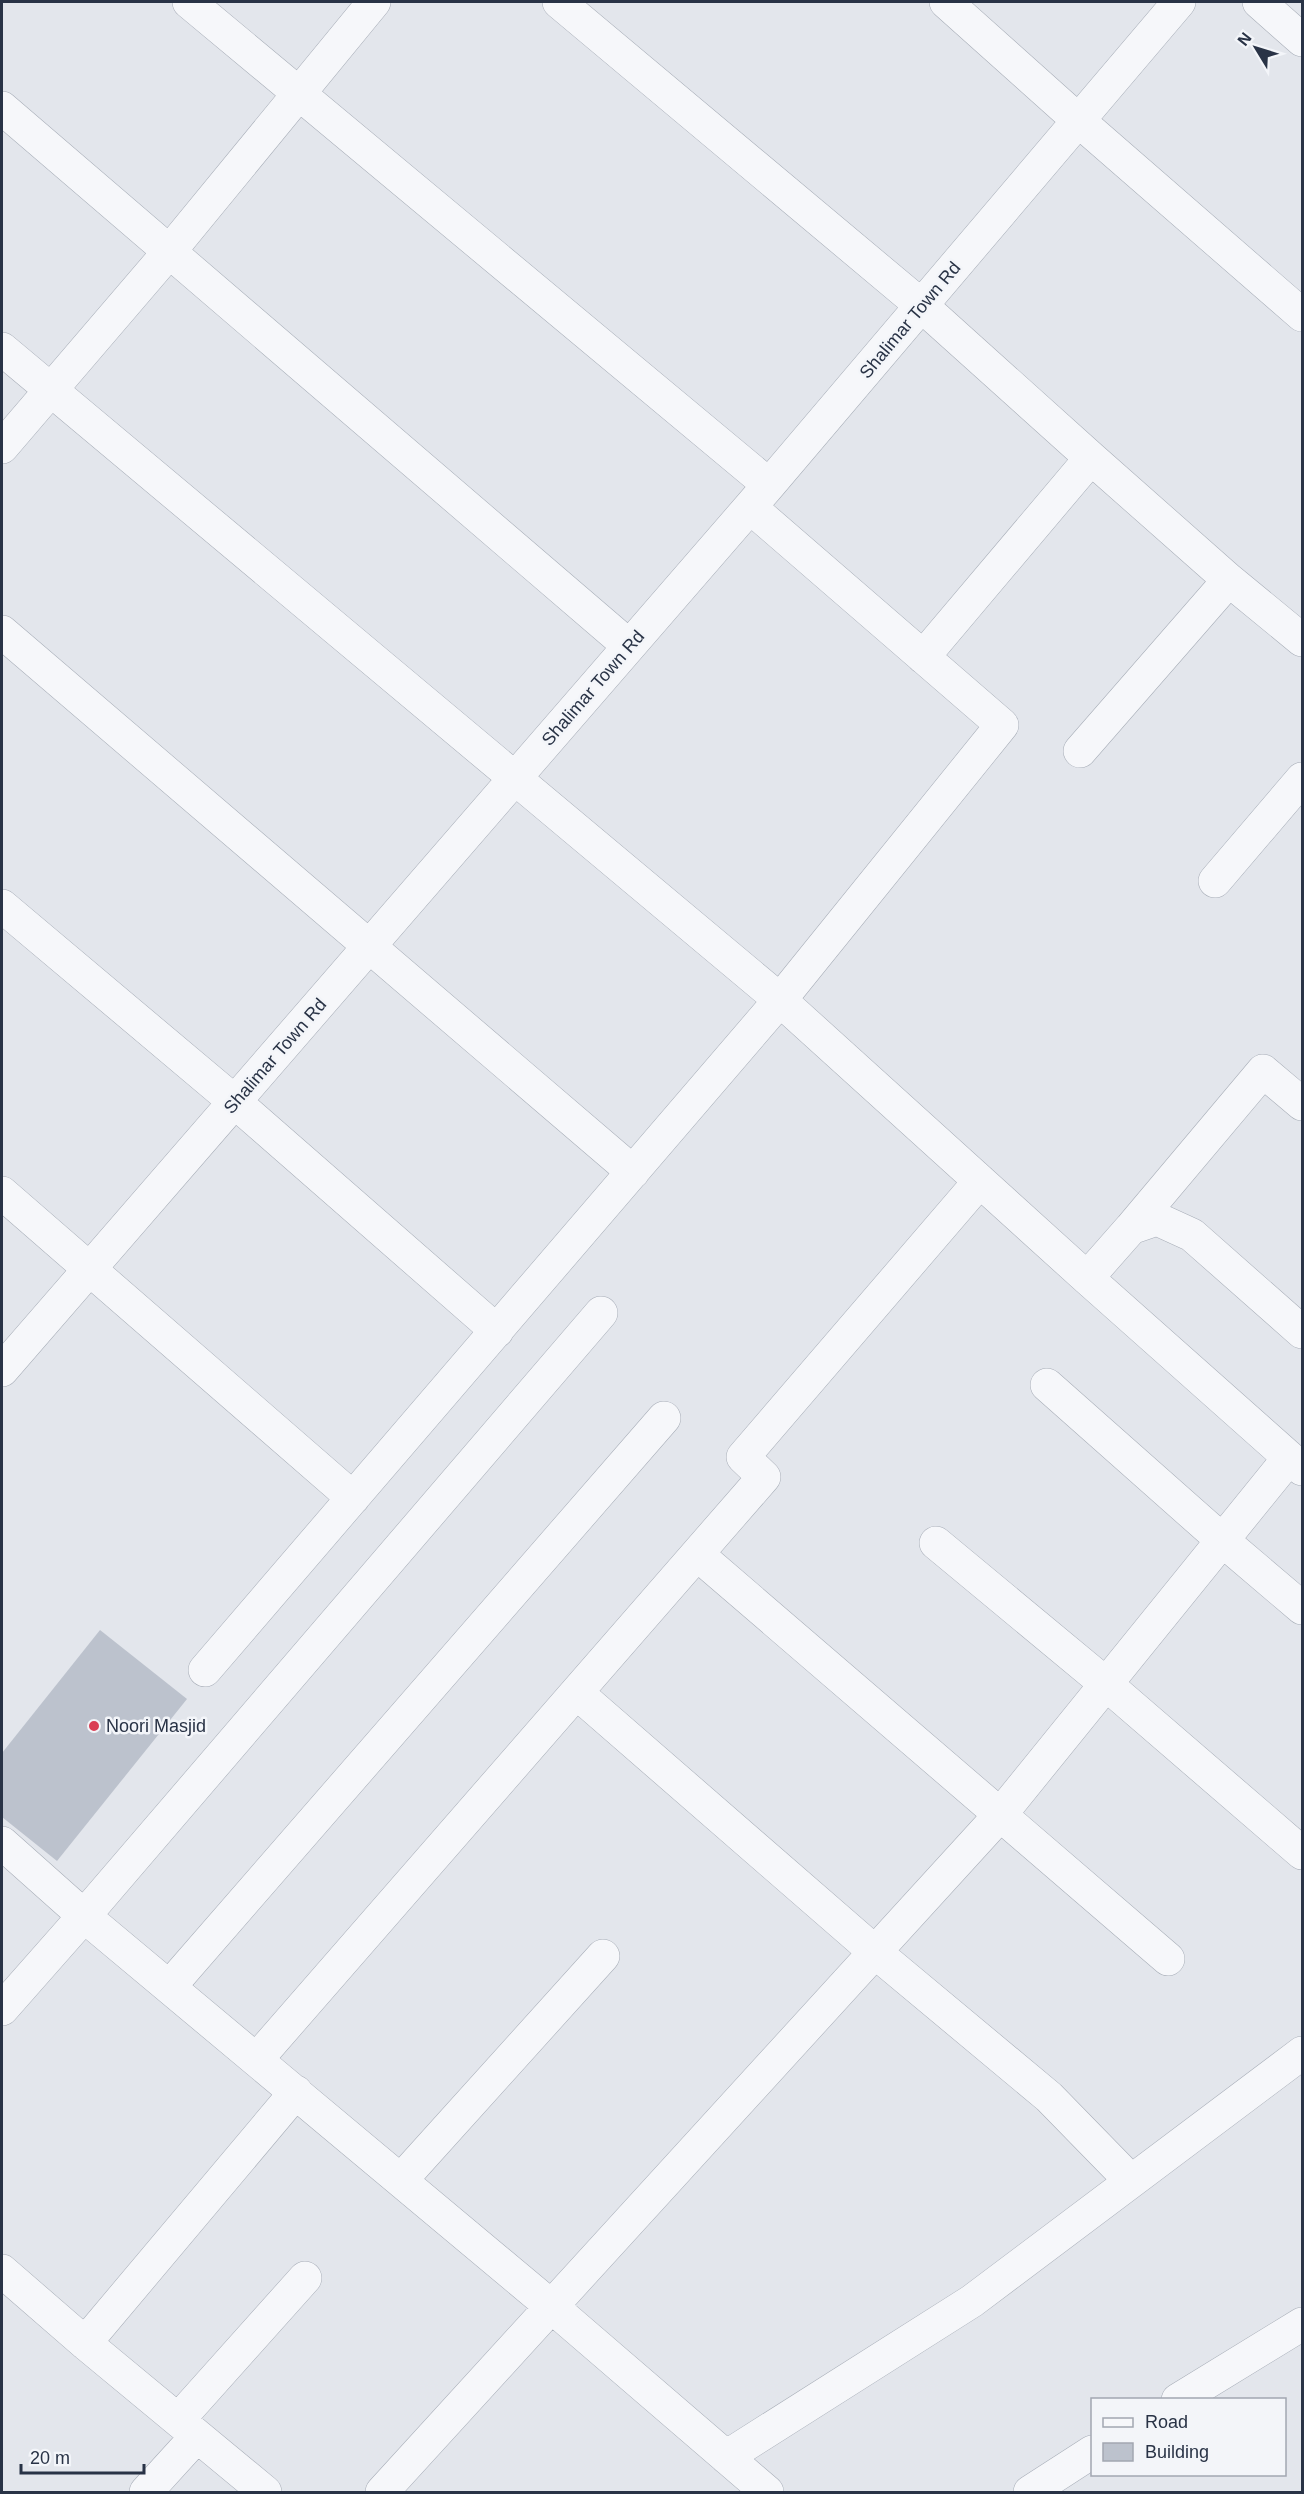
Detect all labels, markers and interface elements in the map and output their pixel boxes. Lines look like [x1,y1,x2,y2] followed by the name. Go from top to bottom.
[1226,18,1286,78] north arrow
[1234,29,1255,49] text: N
[856,258,964,382] street label: Shalimar Town Rd
[538,626,648,750] street label: Shalimar Town Rd
[220,994,330,1118] street label: Shalimar Town Rd
[106,1716,206,1736] place label: Noori Masjid
[87,1719,101,1733] marker: Noori Masjid
[1091,2398,1286,2476] legend
[1145,2412,1188,2432] text: Road
[21,2437,144,2475] scale bar
[1145,2442,1209,2462] text: Building
[30,2448,70,2468] text: 20 m

